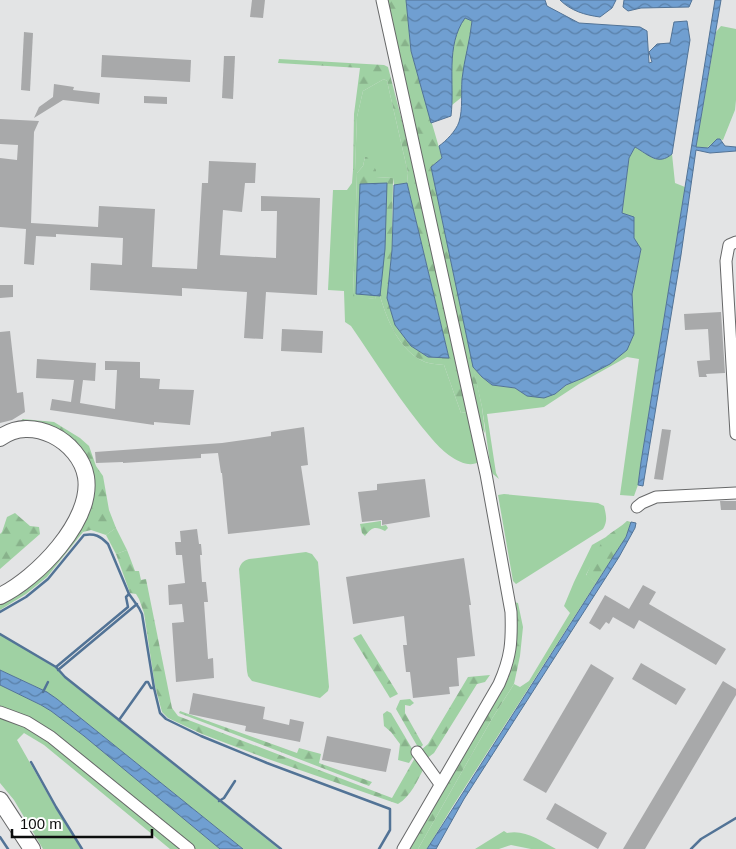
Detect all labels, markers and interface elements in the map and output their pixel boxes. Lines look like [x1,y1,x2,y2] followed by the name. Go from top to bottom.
[12,806,152,838] scale bar
[20,815,62,832] text: 100 m

